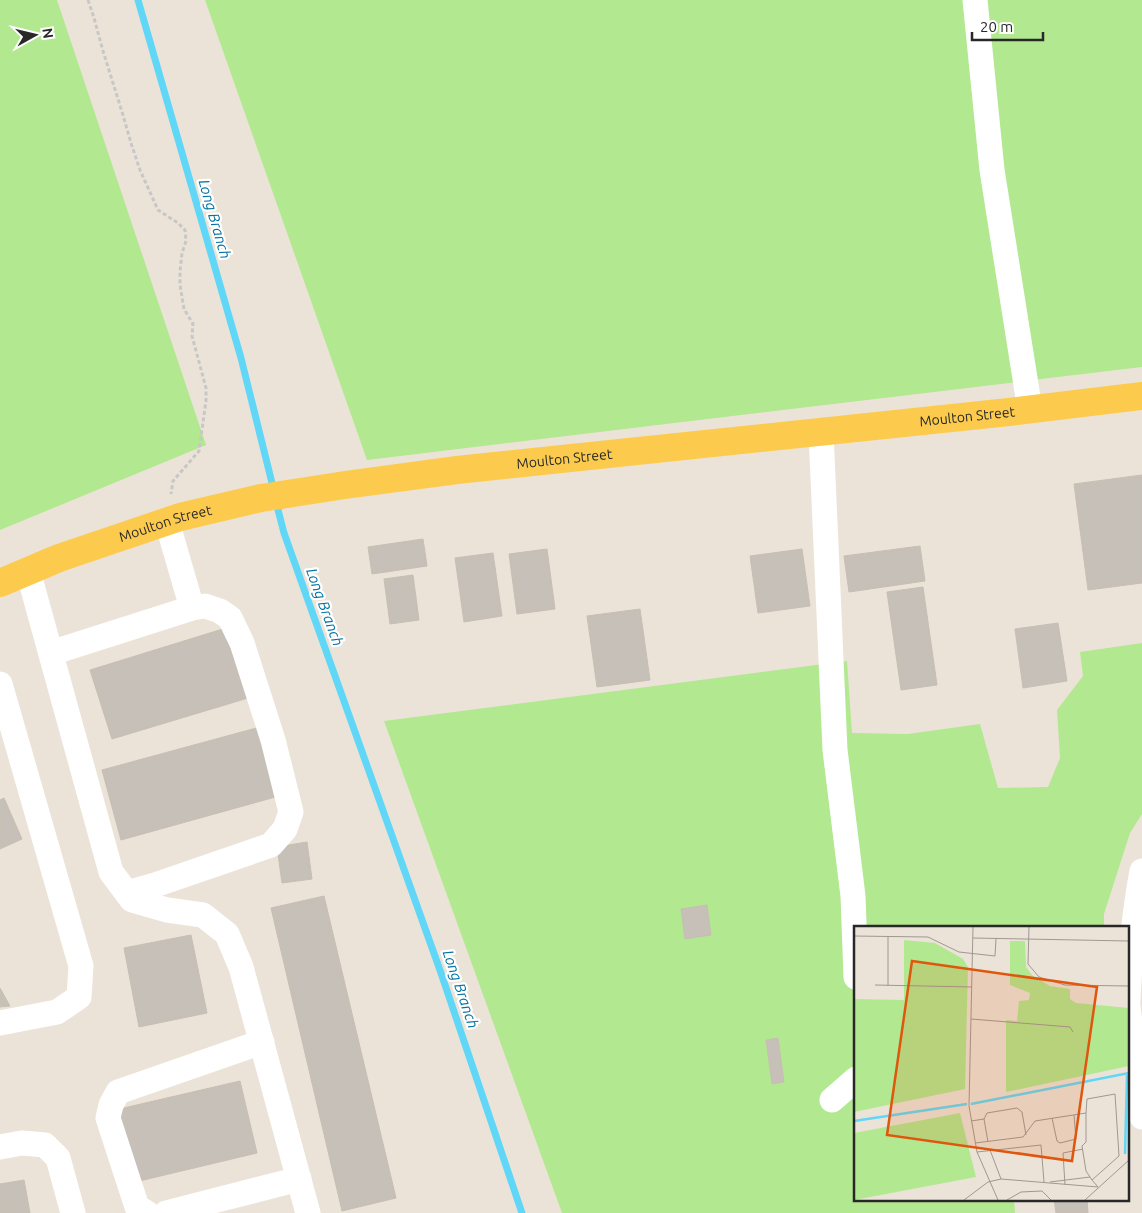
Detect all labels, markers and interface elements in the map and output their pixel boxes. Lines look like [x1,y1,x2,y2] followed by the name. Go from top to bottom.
[10,10,60,60] north arrow
[972,10,1043,42] scale bar
[980,18,1013,35] text: 20 m
[39,27,57,39] text: N
[196,177,234,261] water label: Long Branch
[919,403,1016,429] street label: Moulton Street
[516,446,613,472] street label: Moulton Street
[117,502,214,545] street label: Moulton Street
[303,566,347,648] water label: Long Branch
[854,926,1130,1200] inset map
[440,948,482,1030] water label: Long Branch

